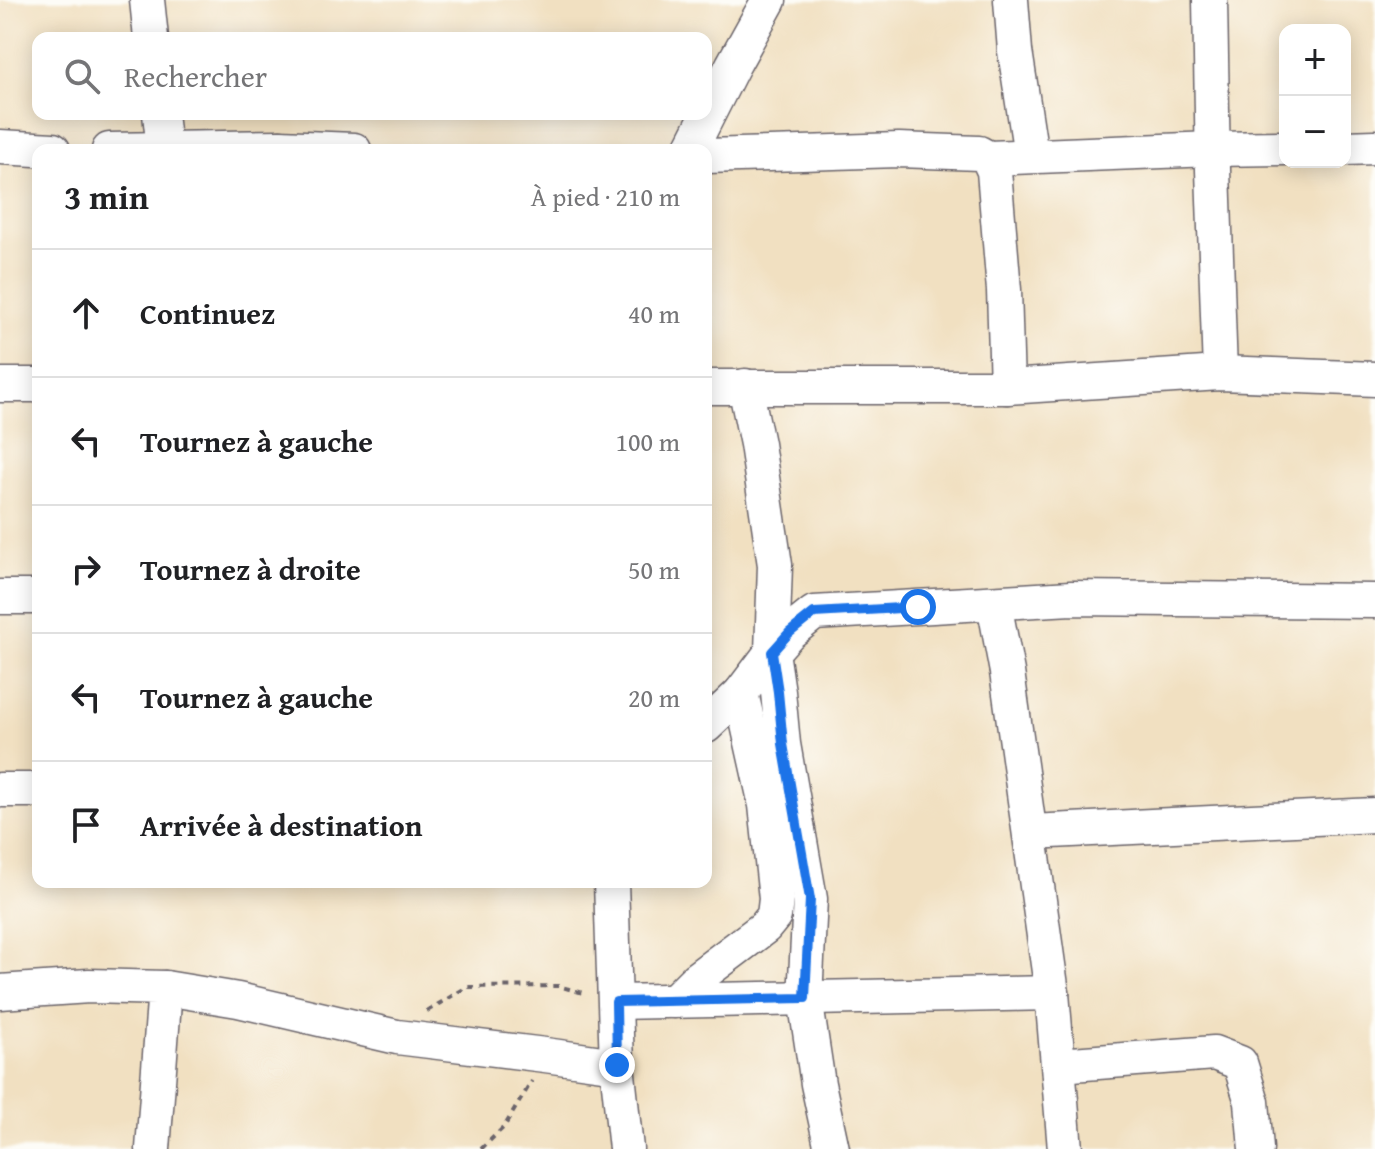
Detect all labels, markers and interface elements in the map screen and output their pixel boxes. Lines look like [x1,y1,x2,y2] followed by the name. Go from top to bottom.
[1279,24,1351,168] map controls
[1279,24,1351,96] button: +
[32,32,712,120] search box
[60,54,104,98] icon: search
[124,54,267,98] text: Rechercher
[1279,96,1351,168] button: −
[64,172,149,221] text: 3 min
[531,177,680,216] text: À pied · 210 m
[64,291,108,335] icon: ahead
[140,291,275,335] text: Continuez
[628,294,680,333] text: 40 m
[64,419,108,463] icon: left
[140,419,373,463] text: Tournez à gauche
[615,422,680,461] text: 100 m
[64,547,108,591] icon: right
[140,547,361,591] text: Tournez à droite
[628,550,680,589] text: 50 m
[900,589,936,625] route start
[64,675,108,719] icon: left
[140,675,373,719] text: Tournez à gauche
[628,678,680,717] text: 20 m
[64,803,108,847] icon: arrive
[140,803,422,847] text: Arrivée à destination
[599,1047,635,1083] route end

